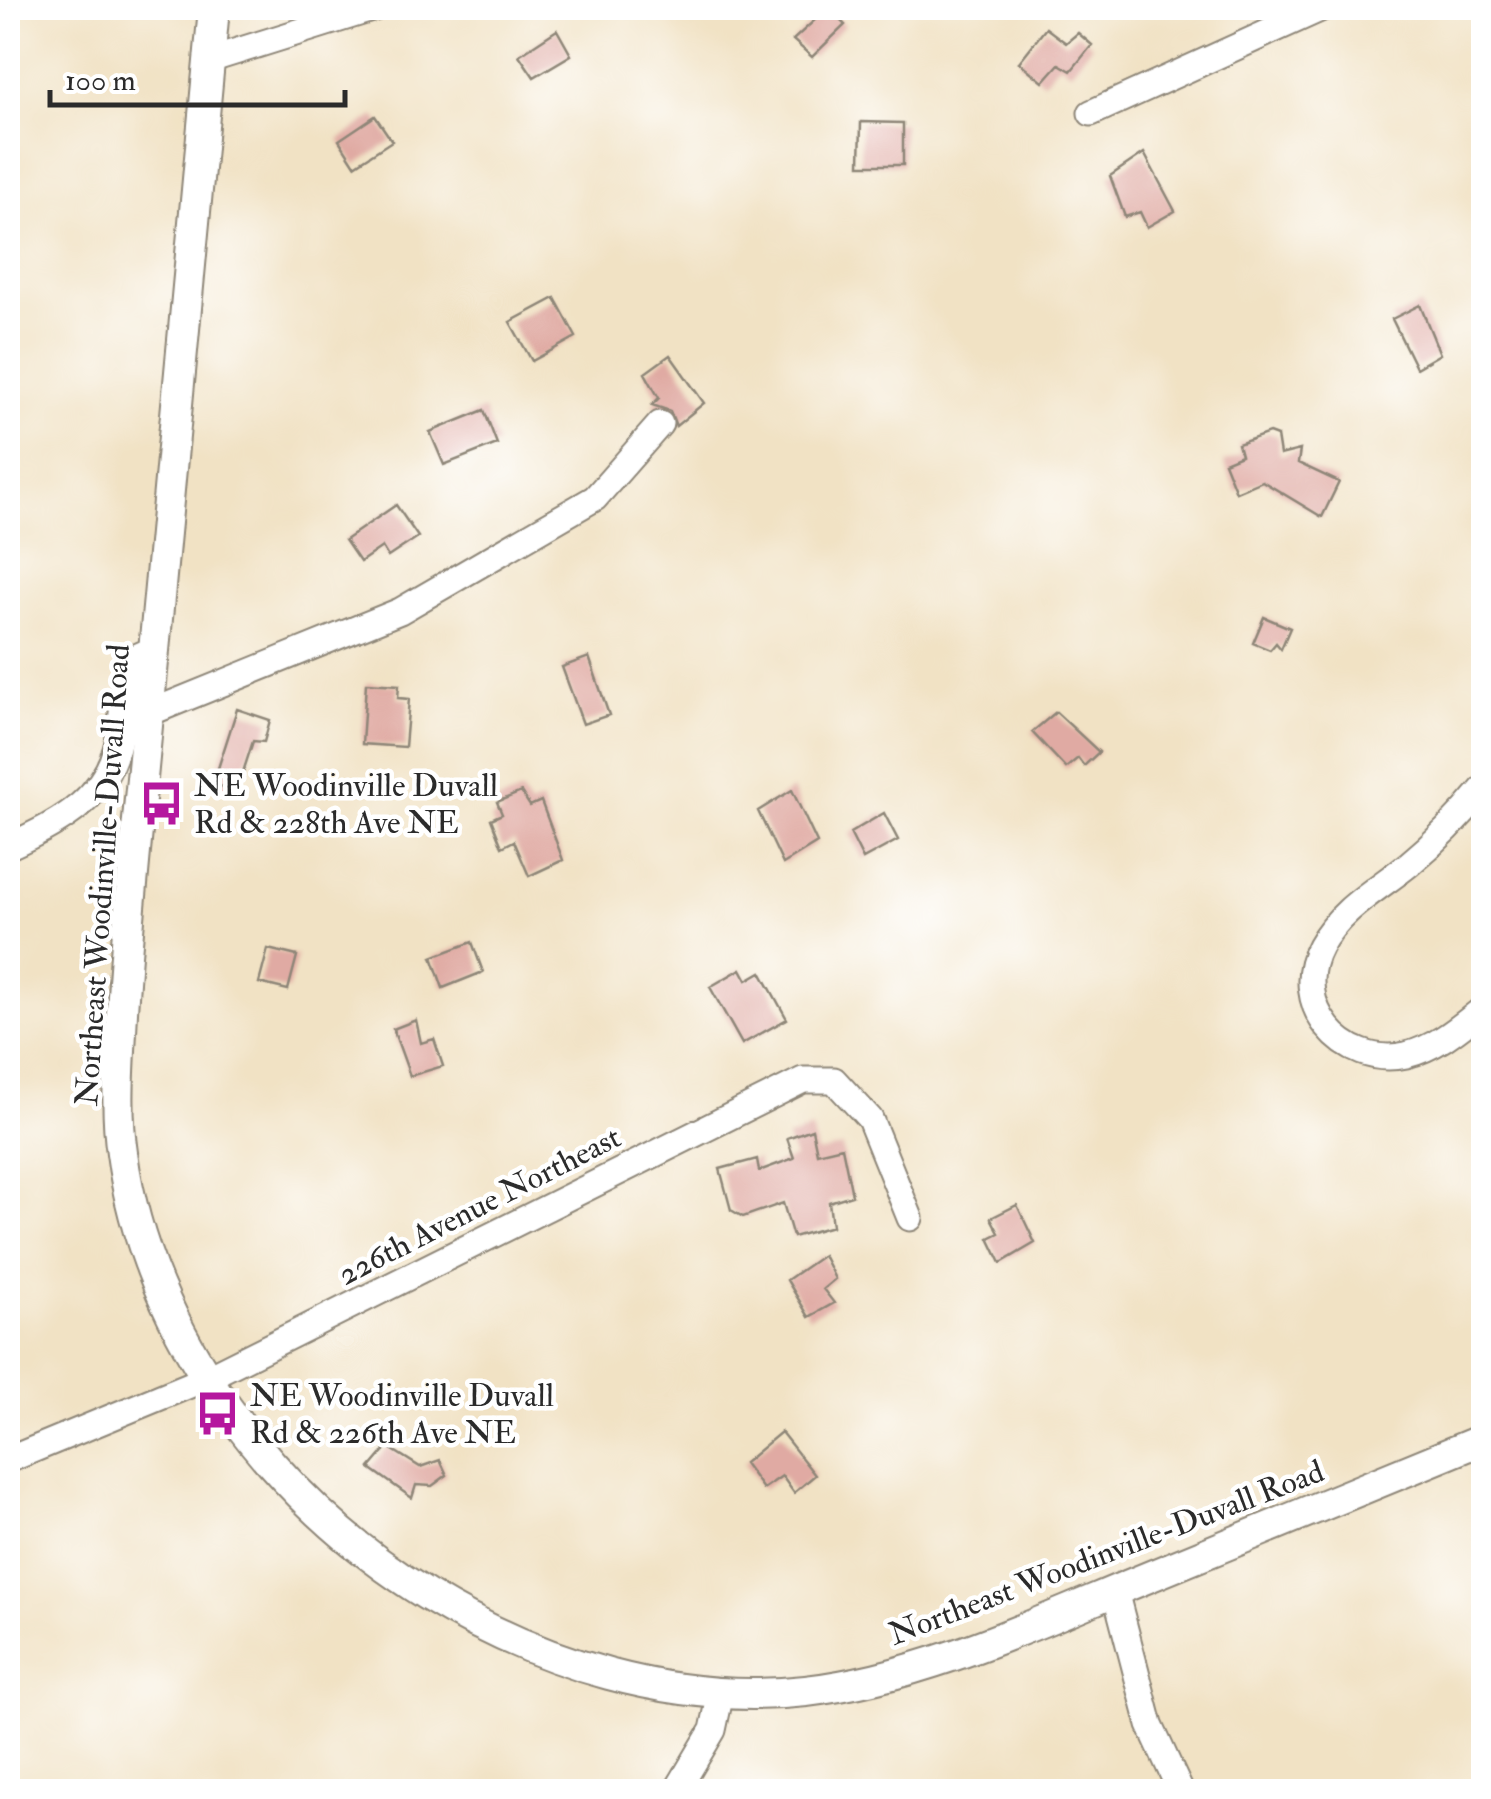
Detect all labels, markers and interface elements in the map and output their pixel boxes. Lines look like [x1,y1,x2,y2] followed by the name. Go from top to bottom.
[50,45,345,107] scale bar
[65,62,136,99] text: 100 m
[67,643,139,1107] street label: Northeast Woodinville-Duvall Road
[194,766,498,843] place label: NE Woodinville Duvall Rd & 228th Ave NE
[137,779,185,827] bus stop icon: NE Woodinville Duvall Rd & 228th Ave NE
[331,1117,628,1295] street label: 226th Avenue Northeast
[250,1376,554,1453] place label: NE Woodinville Duvall Rd & 226th Ave NE
[193,1389,241,1437] bus stop icon: NE Woodinville Duvall Rd & 226th Ave NE
[883,1451,1330,1655] street label: Northeast Woodinville-Duvall Road

